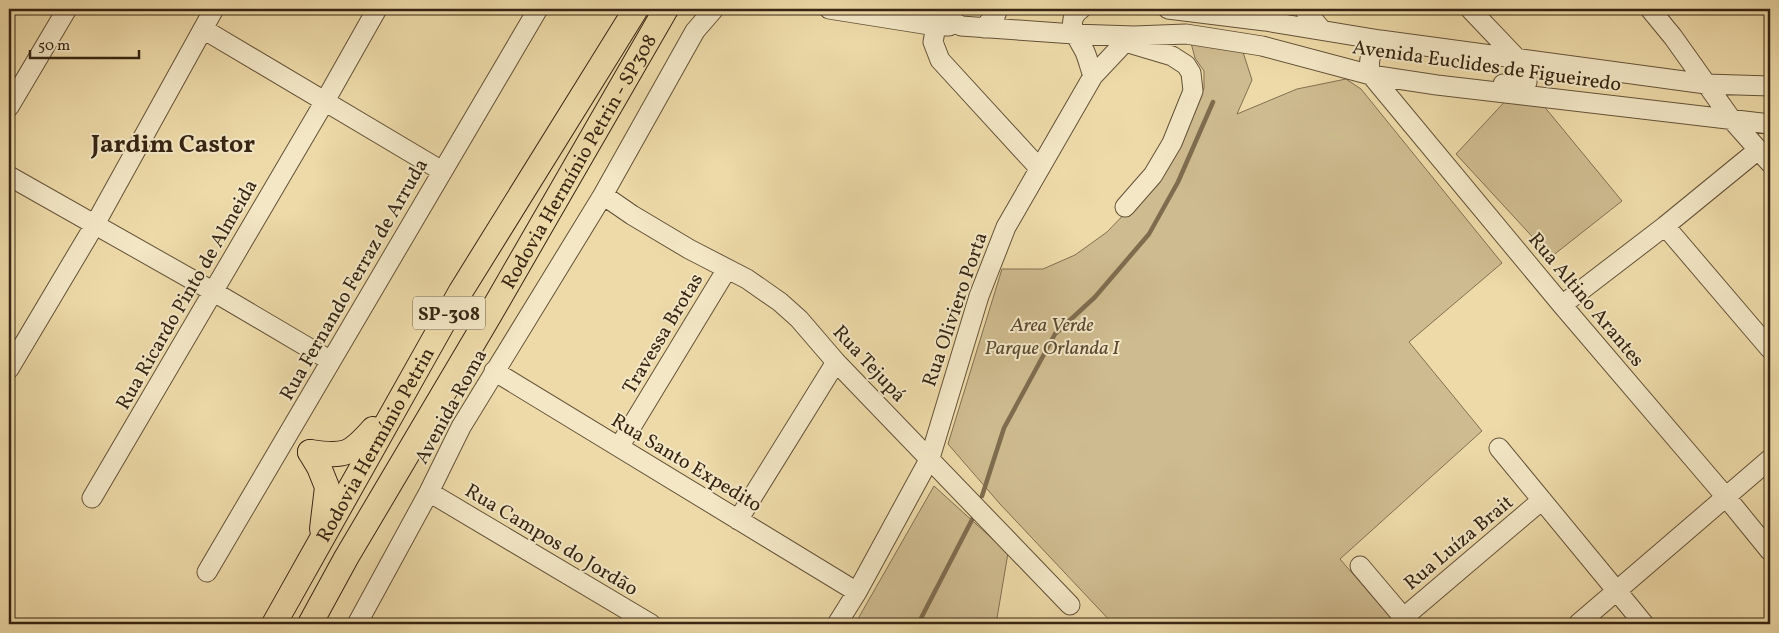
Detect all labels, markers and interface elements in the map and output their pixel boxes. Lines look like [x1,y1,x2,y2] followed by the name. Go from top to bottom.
[30,28,139,60] scale bar
[495,30,665,295] street label: Rodovia Hermínio Petrin - SP308
[1351,34,1623,100] street label: Avenida Euclides de Figueiredo
[38,36,70,57] text: 50 m
[90,128,255,163] district label: Jardim Castor
[274,154,436,406] street label: Rua Fernando Ferraz de Arruda
[110,174,265,416] street label: Rua Ricardo Pinto de Almeida
[1521,227,1650,374] street label: Rua Altino Arantes
[916,229,995,391] street label: Rua Oliviero Porta
[617,268,711,400] street label: Travessa Brotas
[413,296,485,330] road number: SP-308
[985,312,1120,363] park label: Area Verde Parque Orlanda I
[825,320,912,409] street label: Rua Tejupá
[311,343,443,548] street label: Rodovia Hermínio Petrin
[409,344,495,470] street label: Avenida Roma
[605,408,767,520] street label: Rua Santo Expedito
[459,478,643,604] street label: Rua Campos do Jordão
[1398,489,1520,598] street label: Rua Luíza Brait

